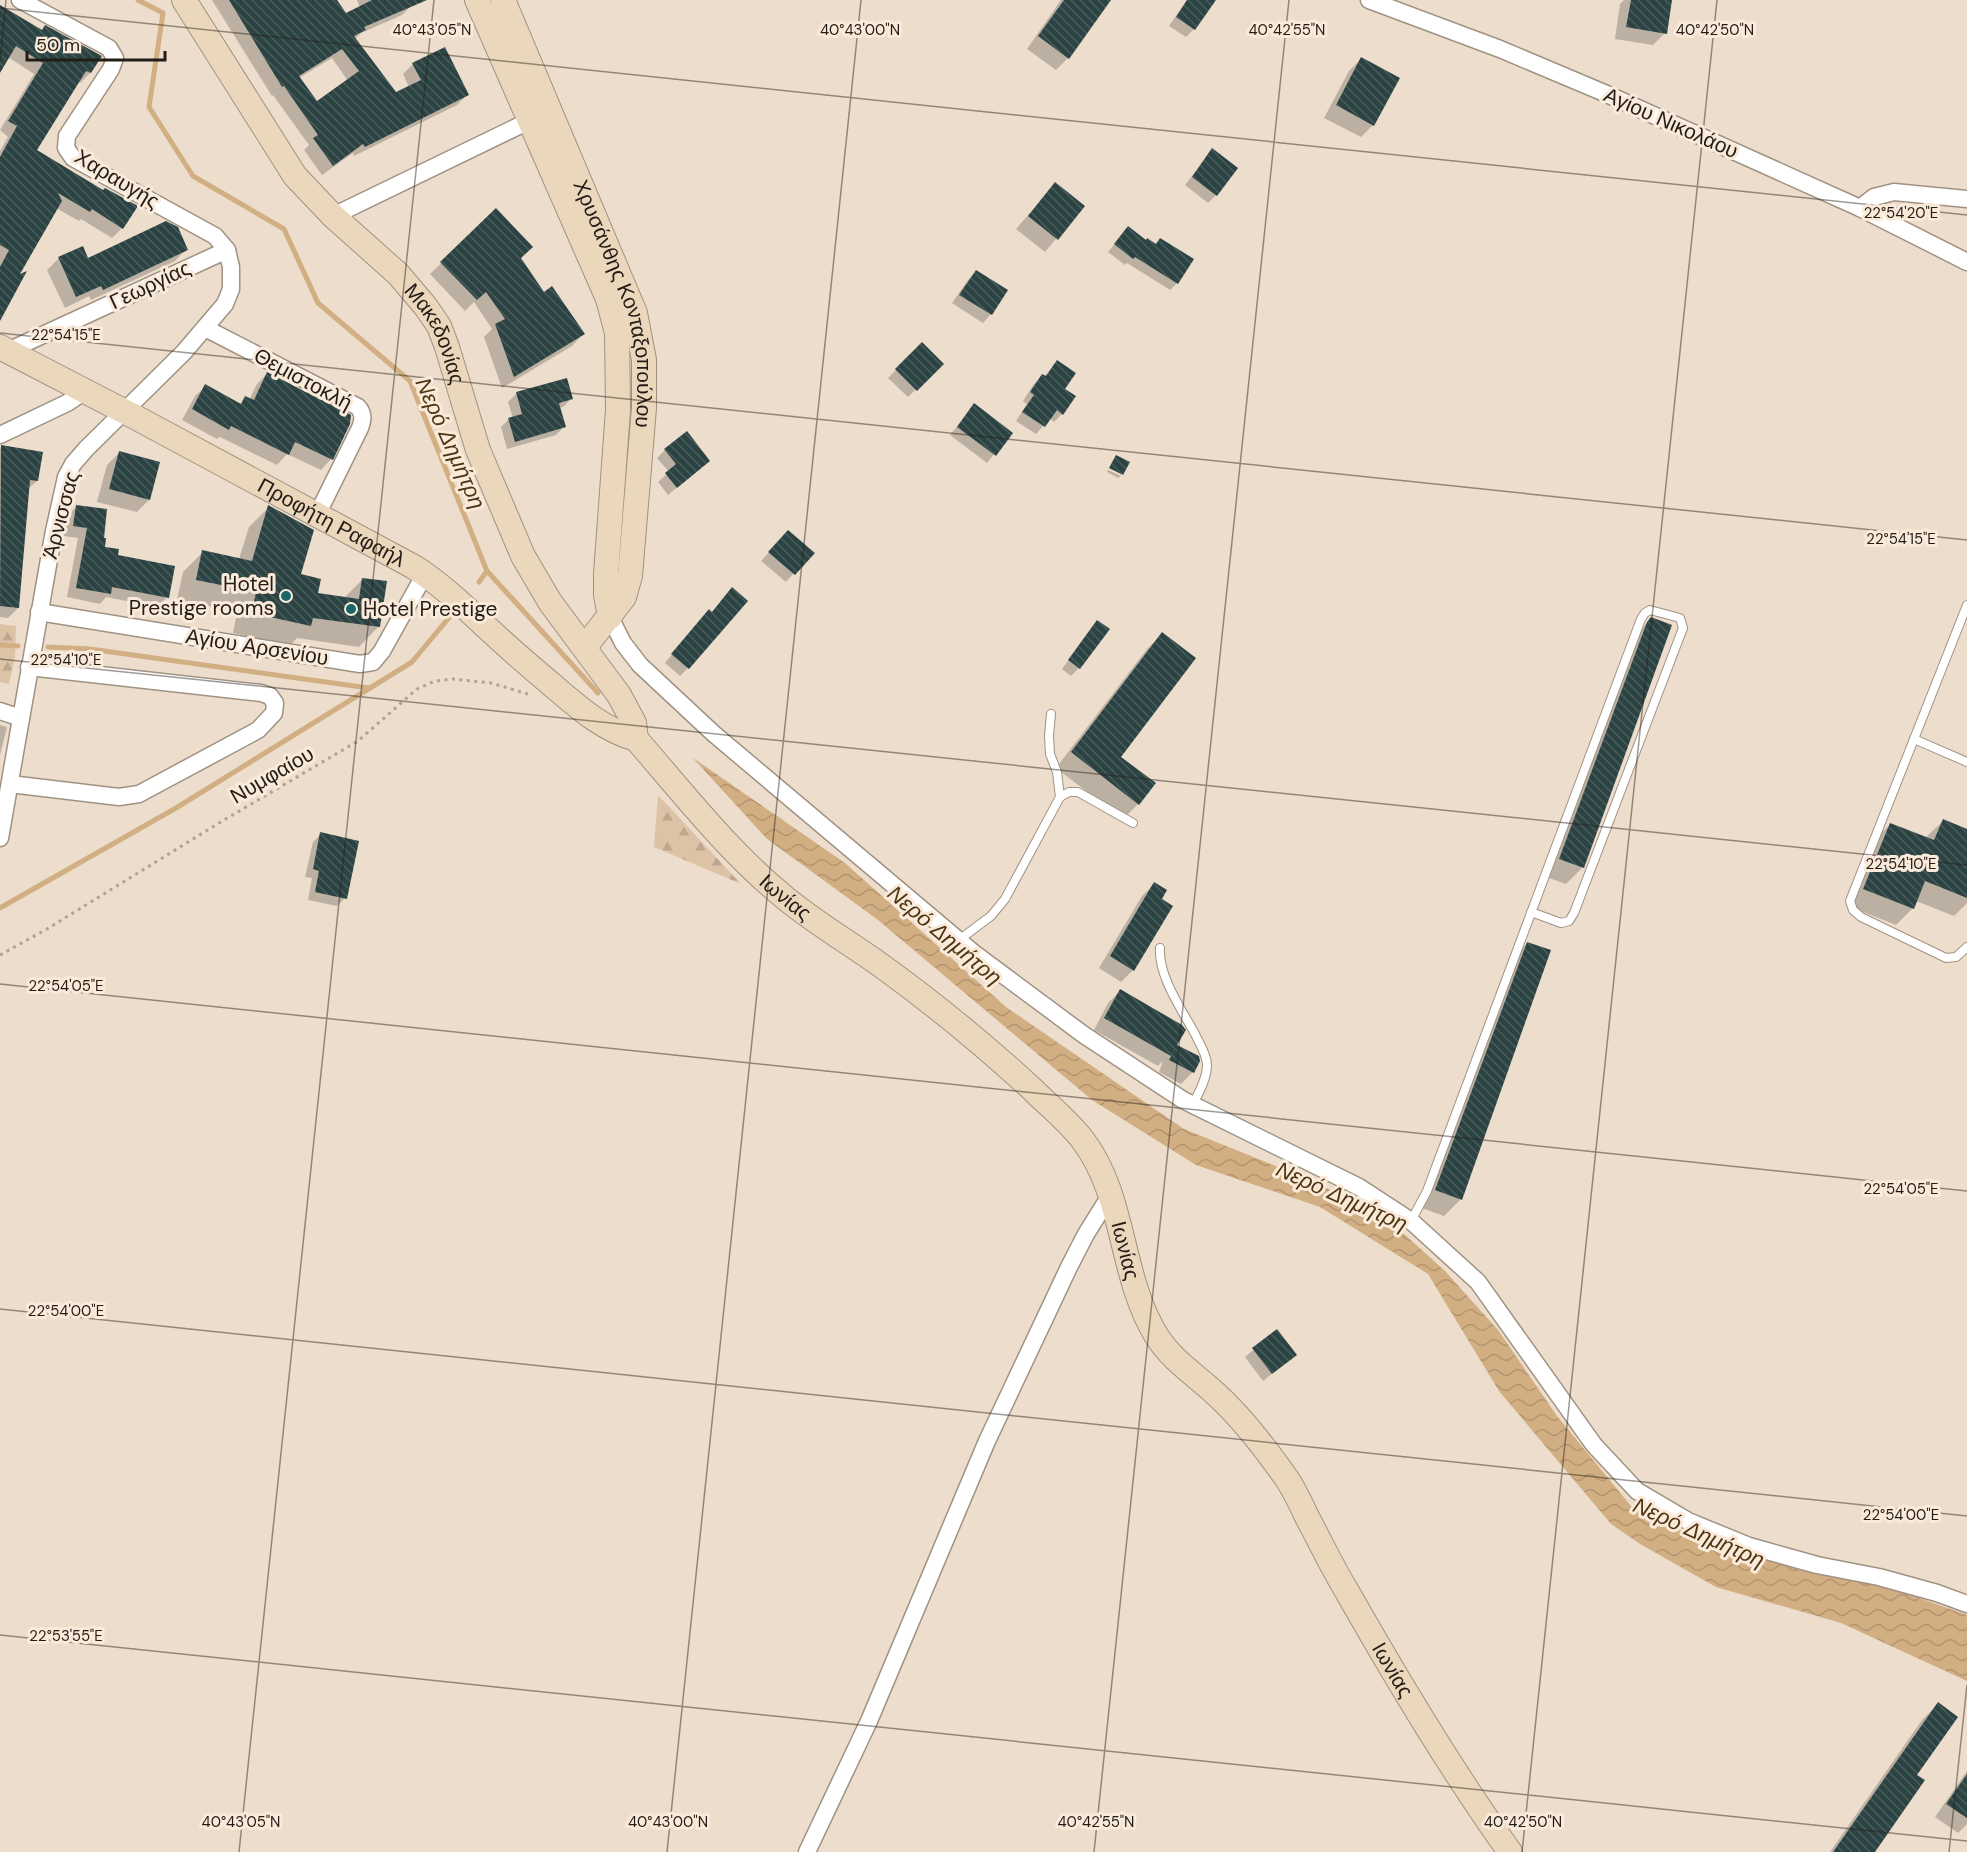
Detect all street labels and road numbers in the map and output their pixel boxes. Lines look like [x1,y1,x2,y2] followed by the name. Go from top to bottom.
[1599,81,1743,165] street label: Αγίου Νικολάου
[69,143,165,215] street label: Χαραυγής
[566,176,658,429] street label: Χρυσάνθης Κονταξοπούλου
[105,254,195,316] street label: Γεωργίας
[398,277,471,387] street label: Μακεδονίας
[249,341,357,417] street label: Θεμιστοκλή
[36,468,86,562] street label: Άρνισσας
[253,471,411,574] street label: Προφήτη Ραφαήλ
[184,622,330,672] street label: Αγίου Αρσενίου
[225,740,319,810] street label: Νυμφαίου
[753,868,817,927] street label: Ιωνίας
[1105,1218,1146,1283] street label: Ιωνίας
[1365,1637,1420,1703] street label: Ιωνίας

